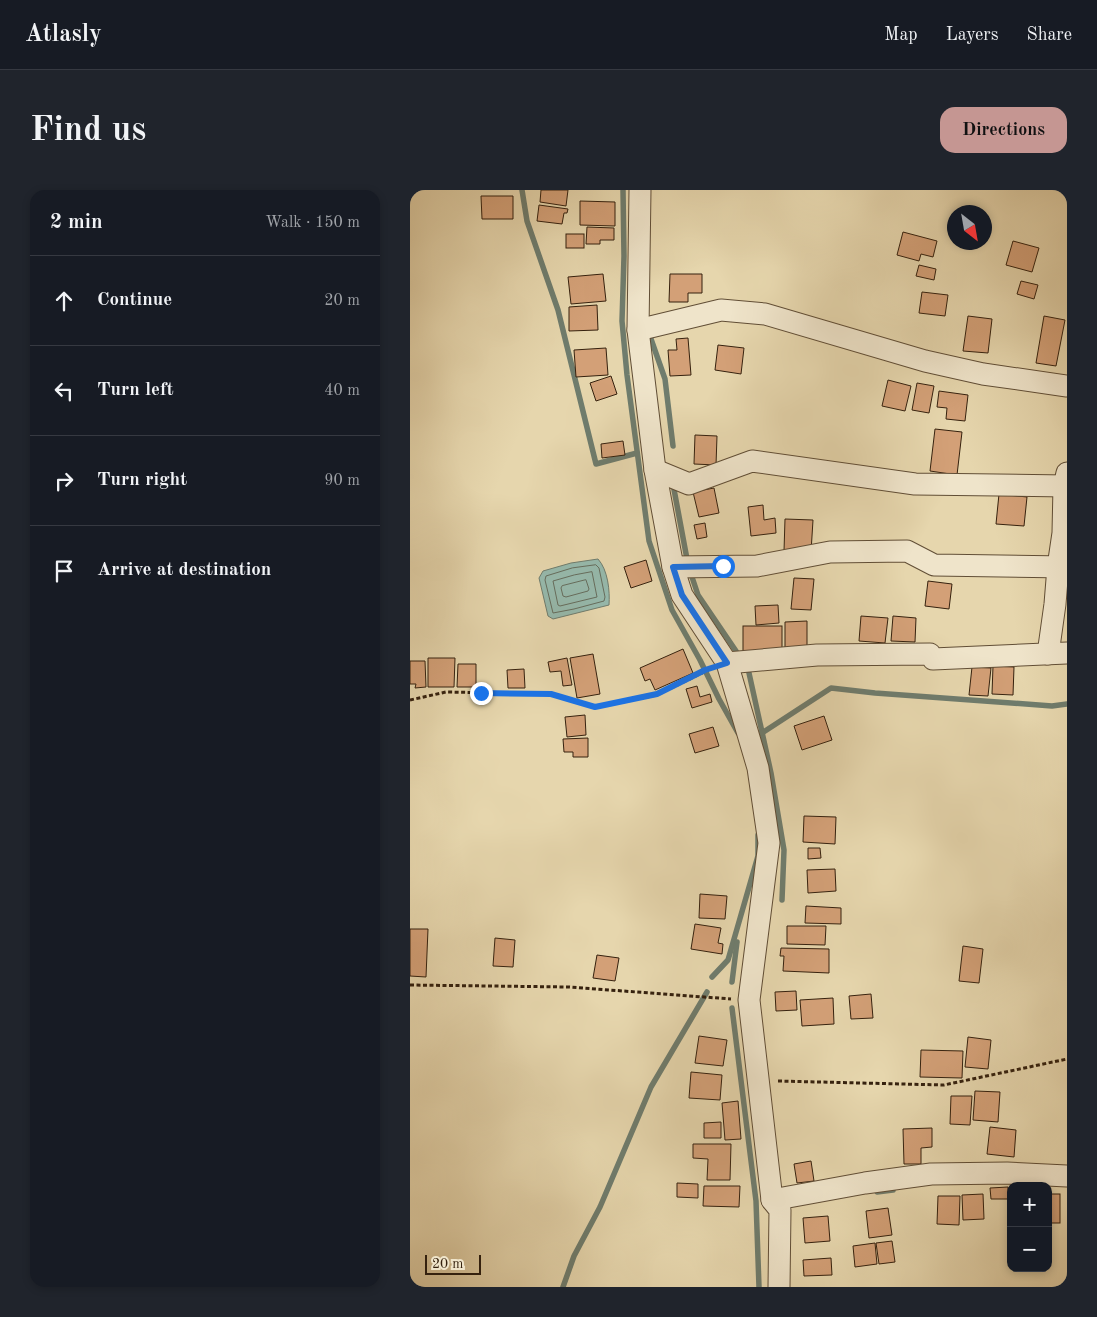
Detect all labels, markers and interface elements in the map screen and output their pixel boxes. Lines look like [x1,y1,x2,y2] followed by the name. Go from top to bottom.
[25,23,102,47] text: Atlasly
[884,26,918,44] text: Map
[946,26,998,44] text: Layers
[1026,26,1072,44] text: Share
[940,107,1067,153] button: Directions
[30,113,146,148] text: Find us
[947,205,992,250] north arrow
[50,212,103,233] text: 2 min
[265,215,360,231] text: Walk · 150 m
[50,287,78,315] icon: ahead
[97,291,172,310] text: Continue
[324,293,360,309] text: 20 m
[50,377,78,405] icon: left
[97,381,174,400] text: Turn left
[324,383,360,399] text: 40 m
[50,467,78,495] icon: right
[97,471,187,490] text: Turn right
[324,473,360,489] text: 90 m
[712,555,735,578] route start
[50,557,78,585] icon: arrive
[97,561,271,580] text: Arrive at destination
[470,682,493,705] route end
[1007,1182,1052,1272] map controls
[1007,1182,1052,1227] button: +
[1007,1227,1052,1272] button: −
[425,1252,481,1275] scale bar
[432,1257,463,1271] text: 20 m

